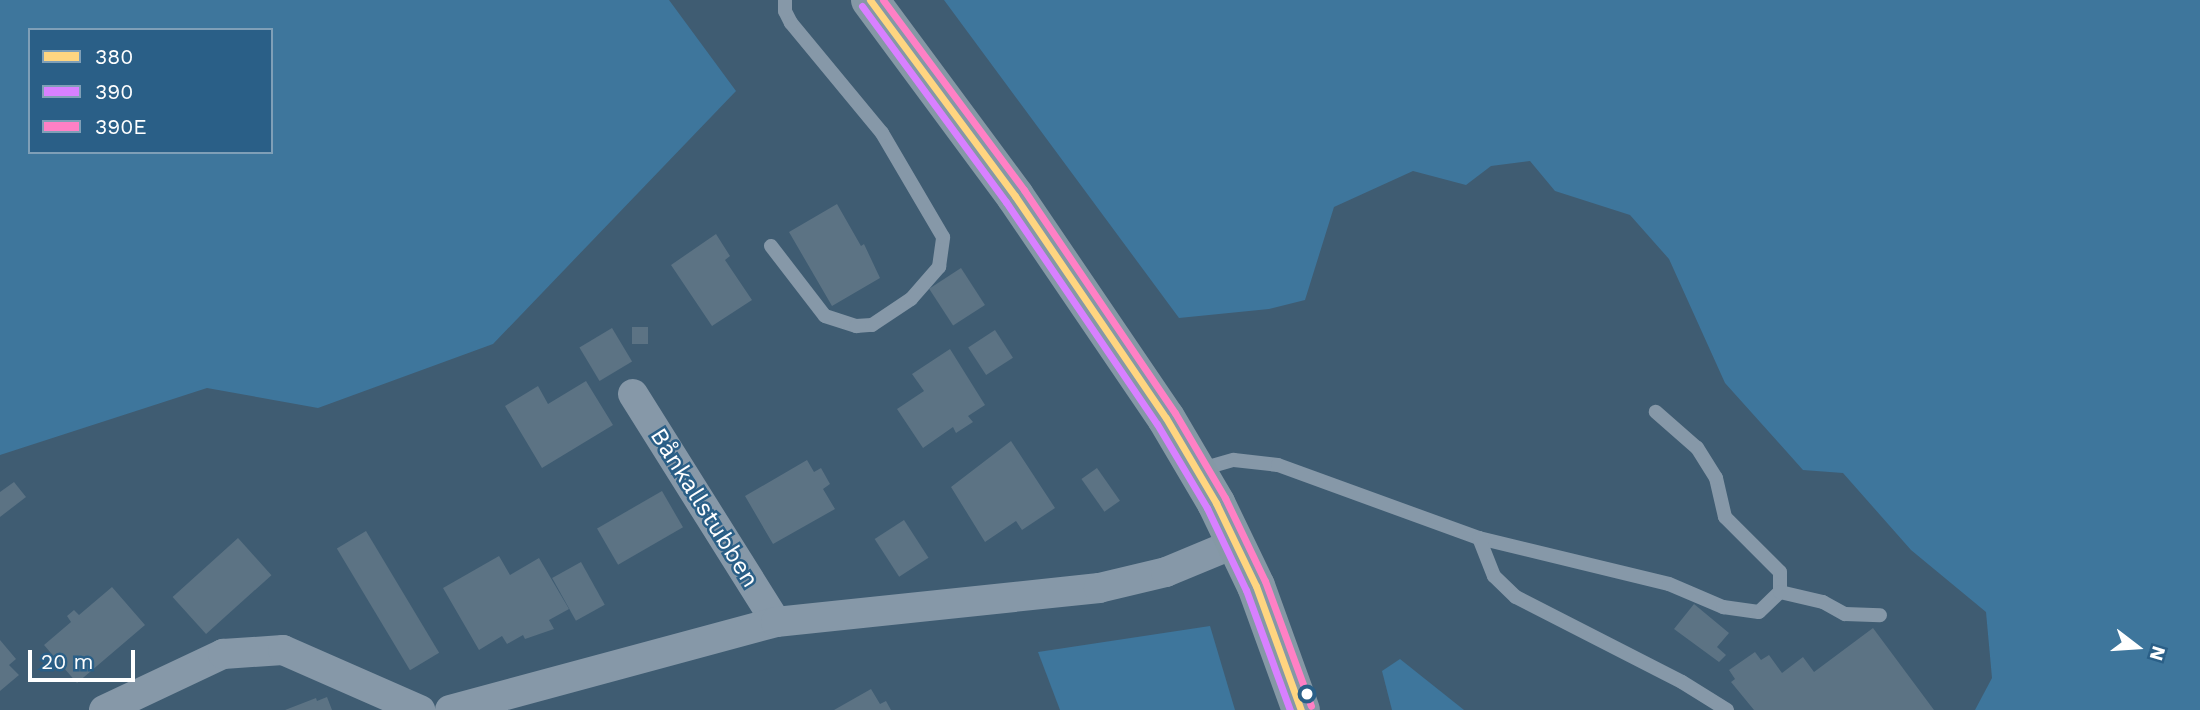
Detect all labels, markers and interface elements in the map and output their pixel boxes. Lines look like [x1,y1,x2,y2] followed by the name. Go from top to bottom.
[28,28,273,154] legend
[95,44,133,69] text: 380
[95,79,133,104] text: 390
[95,114,147,139] text: 390E
[644,423,764,593] street label: Bånkallstubben
[2102,612,2172,682] north arrow
[32,636,138,680] scale bar
[2145,643,2171,663] text: N
[41,649,93,674] text: 20 m
[1300,687,1314,701] unlabelled marker

